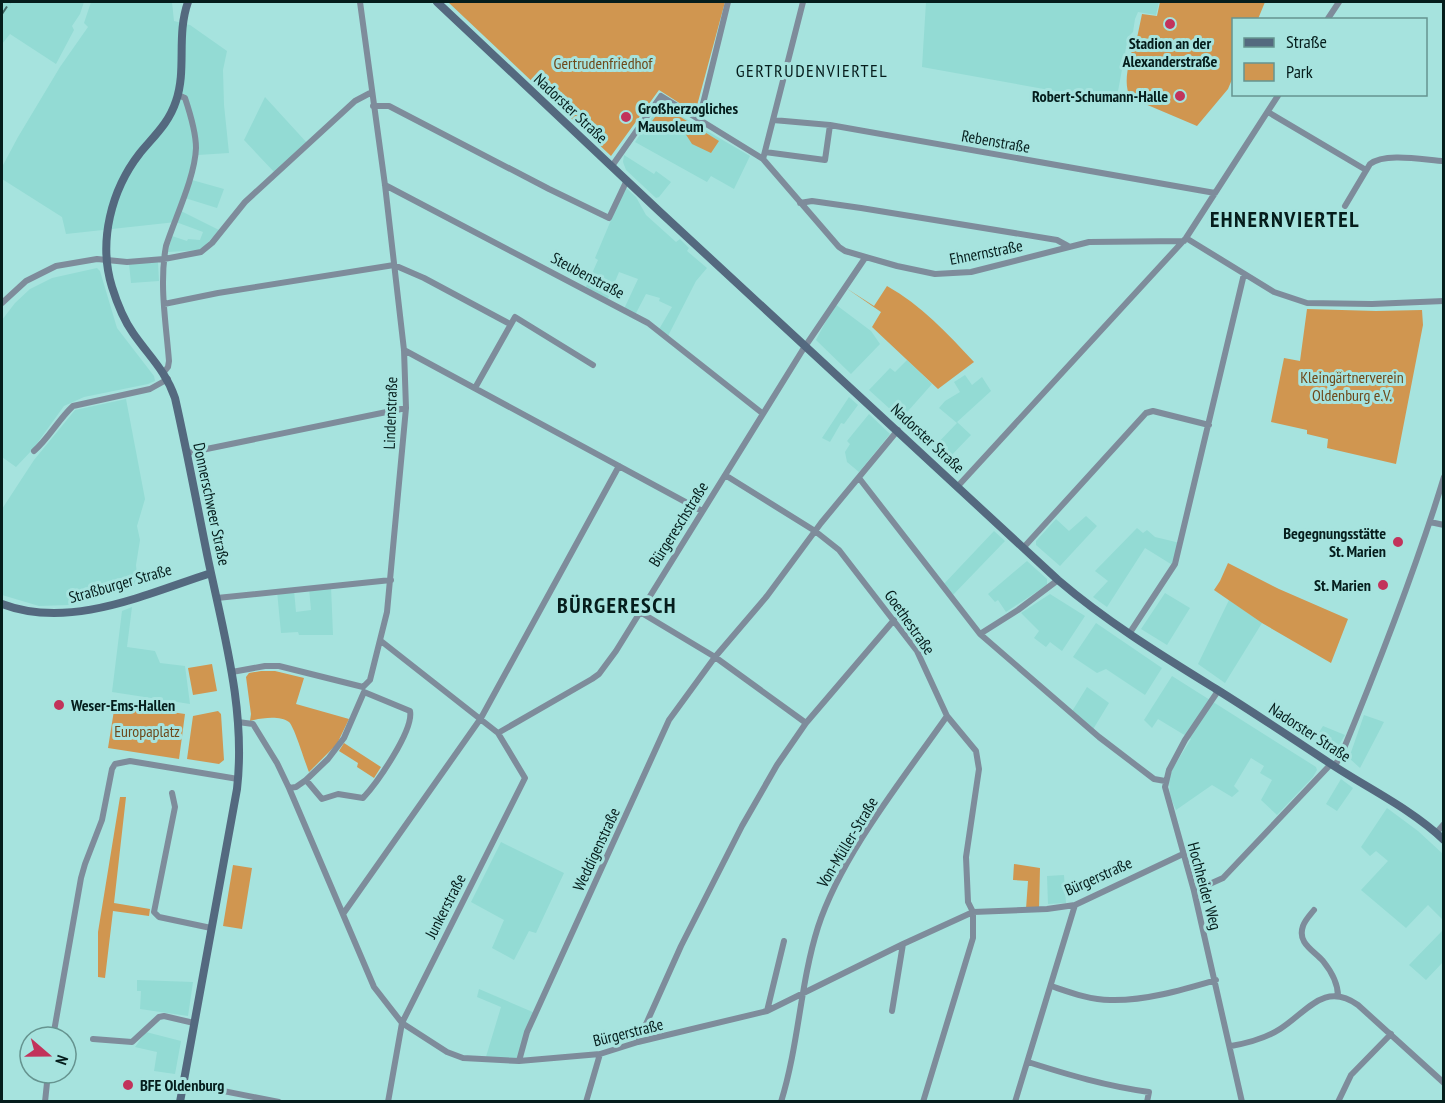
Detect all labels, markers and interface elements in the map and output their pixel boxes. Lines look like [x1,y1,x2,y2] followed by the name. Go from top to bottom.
[1163,17,1177,31] marker: Stadion an der Alexanderstraße
[1232,18,1427,96] legend
[1286,30,1327,53] text: Straße
[1122,33,1218,71] place label: Stadion an der Alexanderstraße
[554,53,653,73] park label: Gertrudenfriedhof
[736,59,888,82] district label: GERTRUDENVIERTEL
[1286,60,1313,83] text: Park
[530,69,612,147] street label: Nadorster Straße
[1032,86,1168,106] place label: Robert-Schumann-Halle
[1173,89,1187,103] marker: Robert-Schumann-Halle
[638,98,738,136] place label: Großherzogliches Mausoleum
[619,110,633,124] marker: Großherzogliches Mausoleum
[960,125,1032,157] street label: Rebenstraße
[1210,205,1360,233] district label: EHNERNVIERTEL
[948,235,1024,269] street label: Ehnernstraße
[548,247,628,303] street label: Steubenstraße
[1300,367,1404,405] park label: Kleingärtnerverein Oldenburg e.V.
[379,376,401,450] street label: Lindenstraße
[887,399,969,477] street label: Nadorster Straße
[189,441,235,567] street label: Donnerschweer Straße
[644,478,712,570] street label: Bürgereschstraße
[1283,523,1386,561] place label: Begegnungsstätte St. Marien
[1391,535,1405,549] marker: Begegnungsstätte St. Marien
[66,559,174,607] street label: Straßburger Straße
[1314,575,1371,595] place label: St. Marien
[1376,578,1390,592] marker: St. Marien
[880,586,940,658] street label: Goethestraße
[557,591,677,619] district label: BÜRGERESCH
[70,695,175,715] place label: Weser-Ems-Hallen
[52,698,66,712] marker: Weser-Ems-Hallen
[1265,698,1355,766] street label: Nadorster Straße
[114,721,180,741] park label: Europaplatz
[812,793,882,892] street label: Von-Müller-Straße
[568,804,624,894] street label: Weddigenstraße
[1184,840,1226,932] street label: Hochheider Weg
[1061,852,1135,900] street label: Bürgerstraße
[420,870,470,943] street label: Junkerstraße
[591,1014,665,1050] street label: Bürgerstraße
[18,1025,78,1085] north arrow
[51,1053,73,1068] text: N
[140,1075,224,1095] place label: BFE Oldenburg
[121,1078,135,1092] marker: BFE Oldenburg

